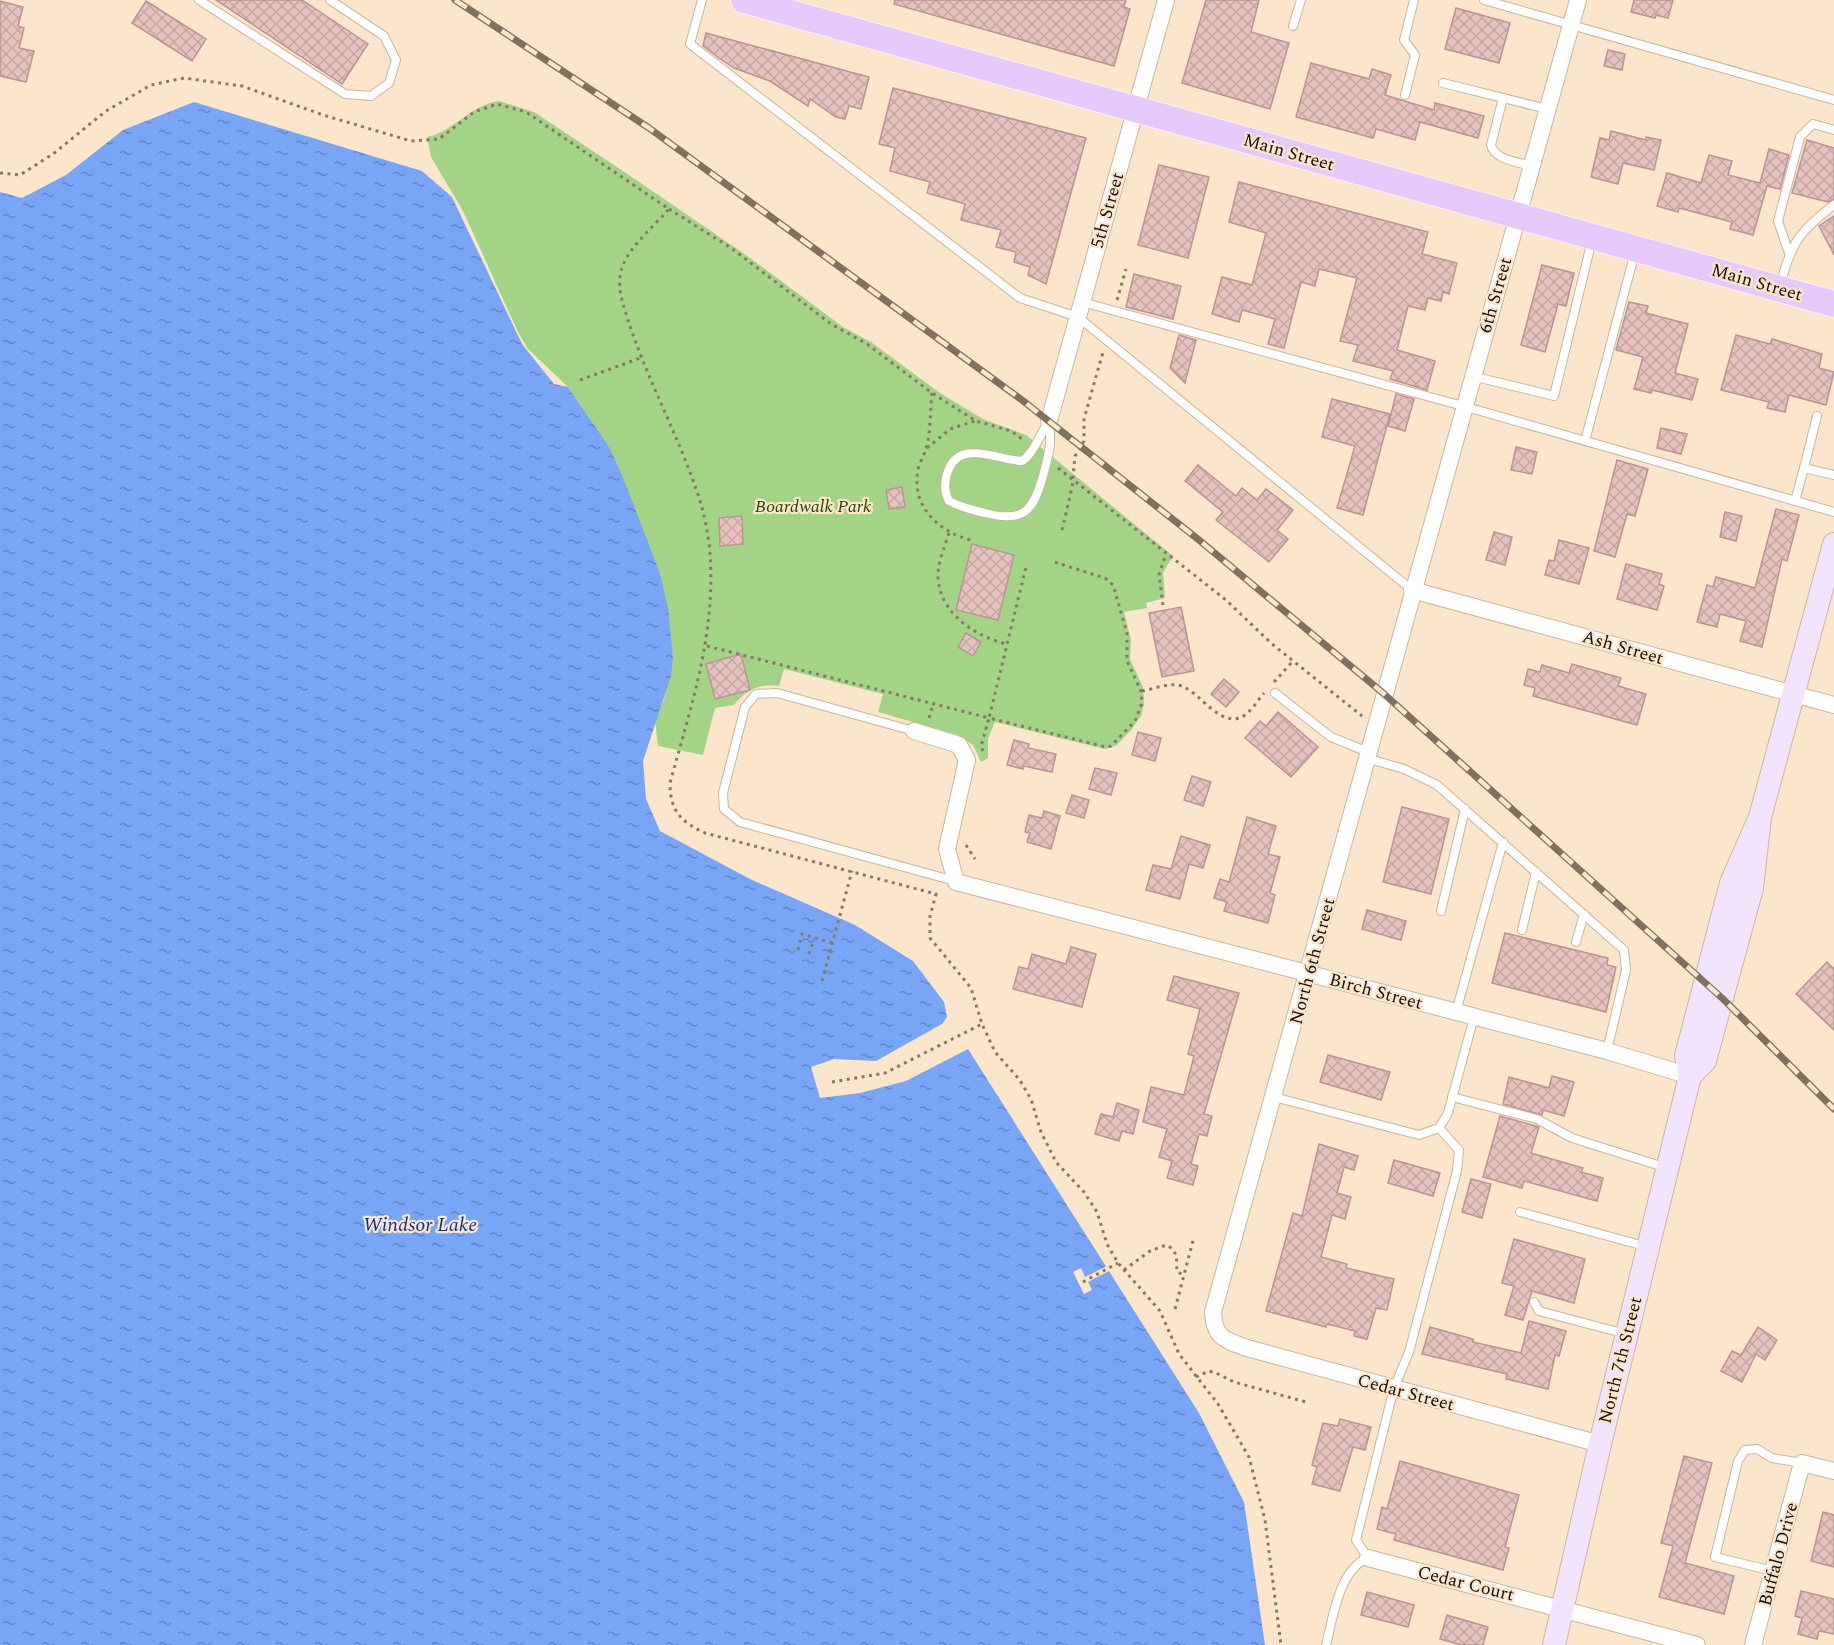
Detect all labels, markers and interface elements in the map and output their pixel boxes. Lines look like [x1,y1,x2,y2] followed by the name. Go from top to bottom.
[1240,127,1338,178] street label: Main Street
[1084,169,1131,251] street label: 5th Street
[1472,254,1519,336] street label: 6th Street
[1708,257,1806,308] street label: Main Street
[755,493,872,520] park label: Boardwalk Park
[1579,623,1667,672] street label: Ash Street
[1283,895,1342,1027] street label: North 6th Street
[1326,966,1425,1017] street label: Birch Street
[363,1210,477,1240] water label: Windsor Lake
[1592,1294,1649,1427] street label: North 7th Street
[1354,1367,1457,1418] street label: Cedar Street
[1752,1499,1805,1609] street label: Buffalo Drive
[1415,1558,1517,1609] street label: Cedar Court

